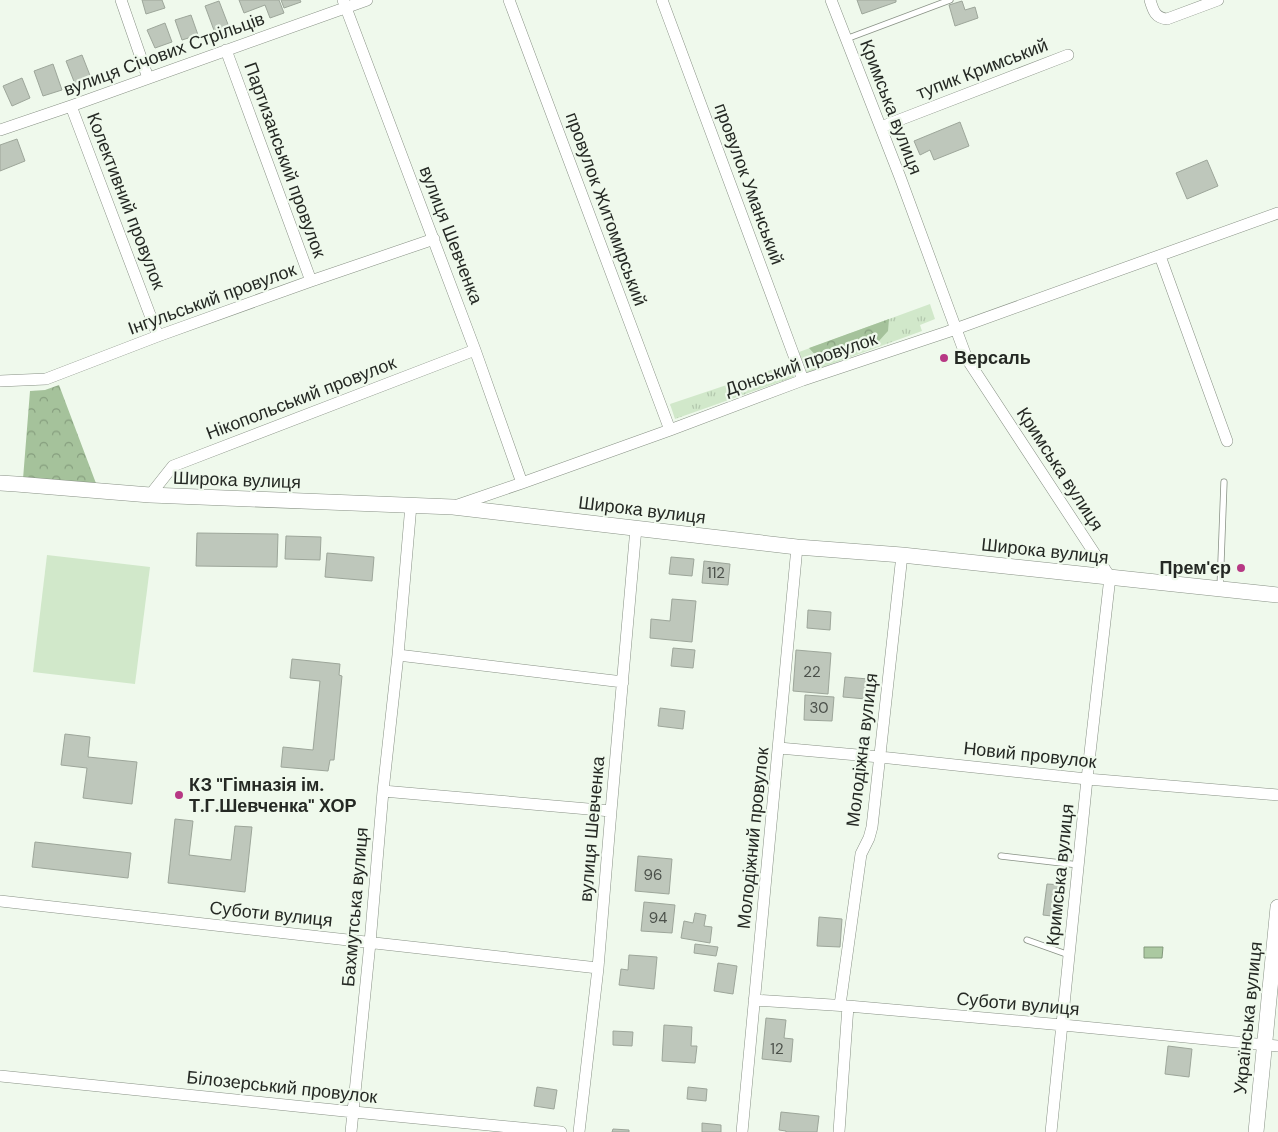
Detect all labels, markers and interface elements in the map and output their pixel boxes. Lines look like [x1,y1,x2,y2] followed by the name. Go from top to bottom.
[60,6,268,102] street label: вулиця Січових Стрільців
[913,33,1051,105] street label: тупик Кримський
[854,36,928,178] street label: Кримська вулиця
[238,59,332,261] street label: Партизанський провулок
[709,100,789,268] street label: провулок Уманський
[81,109,171,293] street label: Колективний провулок
[560,109,652,309] street label: провулок Житомирський
[414,163,489,308] street label: вулиця Шевченка
[125,257,300,341] street label: Інгульський провулок
[722,327,880,401] street label: Донський провулок
[954,346,1031,370] place label: Версаль
[203,351,400,445] street label: Нікопольський провулок
[938,352,950,364] marker: Версаль
[1011,403,1109,535] street label: Кримська вулиця
[173,466,301,494] street label: Широка вулиця
[577,490,707,530] street label: Широка вулиця
[980,532,1110,570] street label: Широка вулиця
[1159,556,1231,580] place label: Прем'єр
[1235,562,1247,574] marker: Прем'єр
[707,563,725,583] house number: 112
[803,662,821,682] house number: 22
[841,672,883,828] street label: Молодіжна вулиця
[809,698,829,718] house number: 30
[962,736,1098,774] street label: Новий провулок
[732,746,774,930] street label: Молодіжний провулок
[574,754,610,903] street label: вулиця Шевченка
[189,773,357,818] place label: КЗ "Гімназія ім. Т.Г.Шевченка" ХОР
[173,789,185,801] marker: КЗ "Гімназія ім. Т.Г.Шевченка" ХОР
[1041,803,1079,947] street label: Кримська вулиця
[336,826,374,988] street label: Бахмутська вулиця
[644,865,662,885] house number: 96
[208,896,334,932] street label: Суботи вулиця
[649,908,667,928] house number: 94
[1228,941,1268,1095] street label: Українська вулиця
[955,987,1081,1021] street label: Суботи вулиця
[770,1039,784,1059] house number: 12
[185,1065,379,1109] street label: Білозерський провулок

